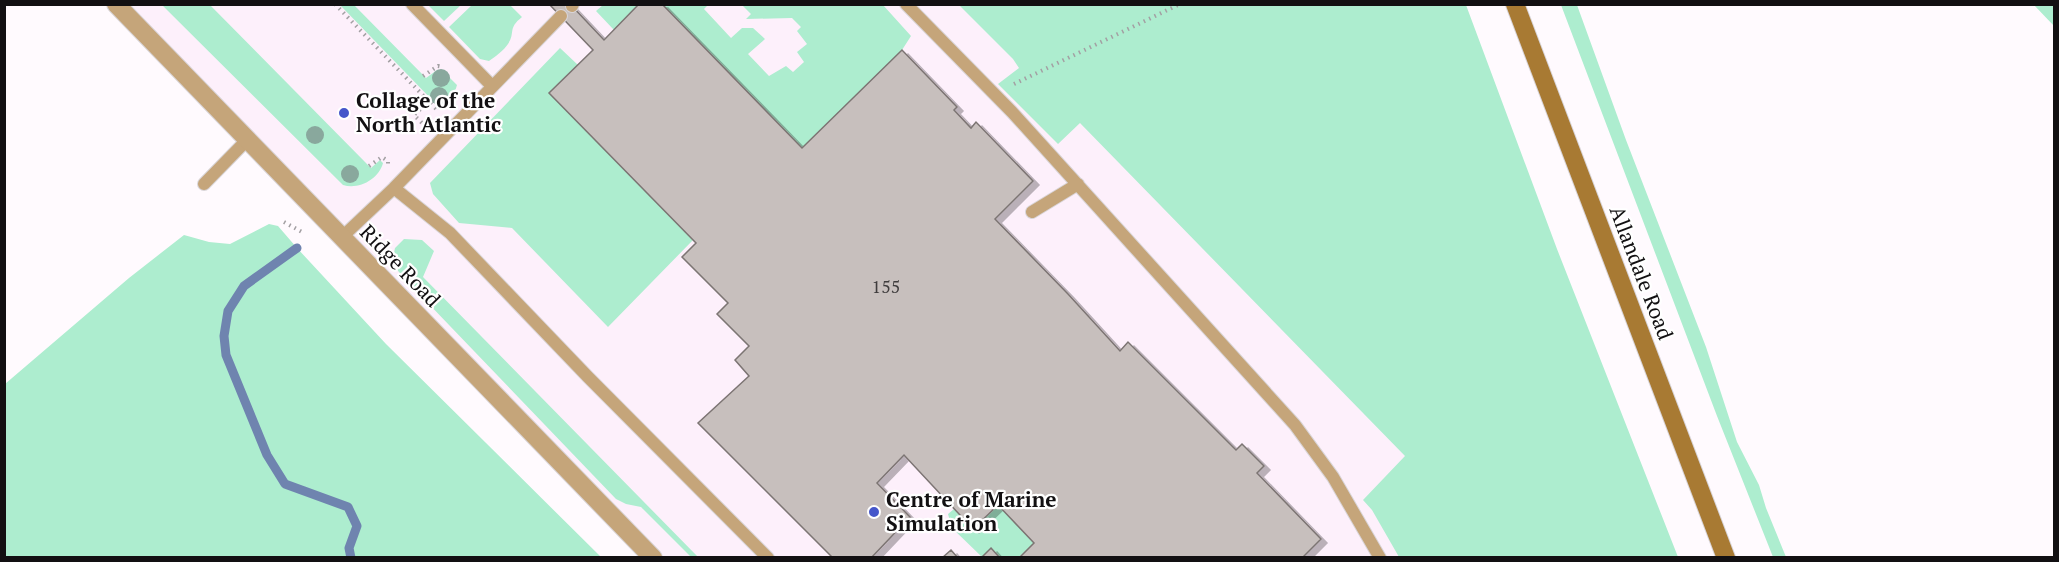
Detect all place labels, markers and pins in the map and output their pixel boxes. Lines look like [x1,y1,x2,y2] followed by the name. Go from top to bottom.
[356,86,501,138] place label: Collage of the North Atlantic
[337,106,351,120] marker: Collage of the North Atlantic
[886,485,1056,537] place label: Centre of Marine Simulation
[867,505,881,519] marker: Centre of Marine Simulation

